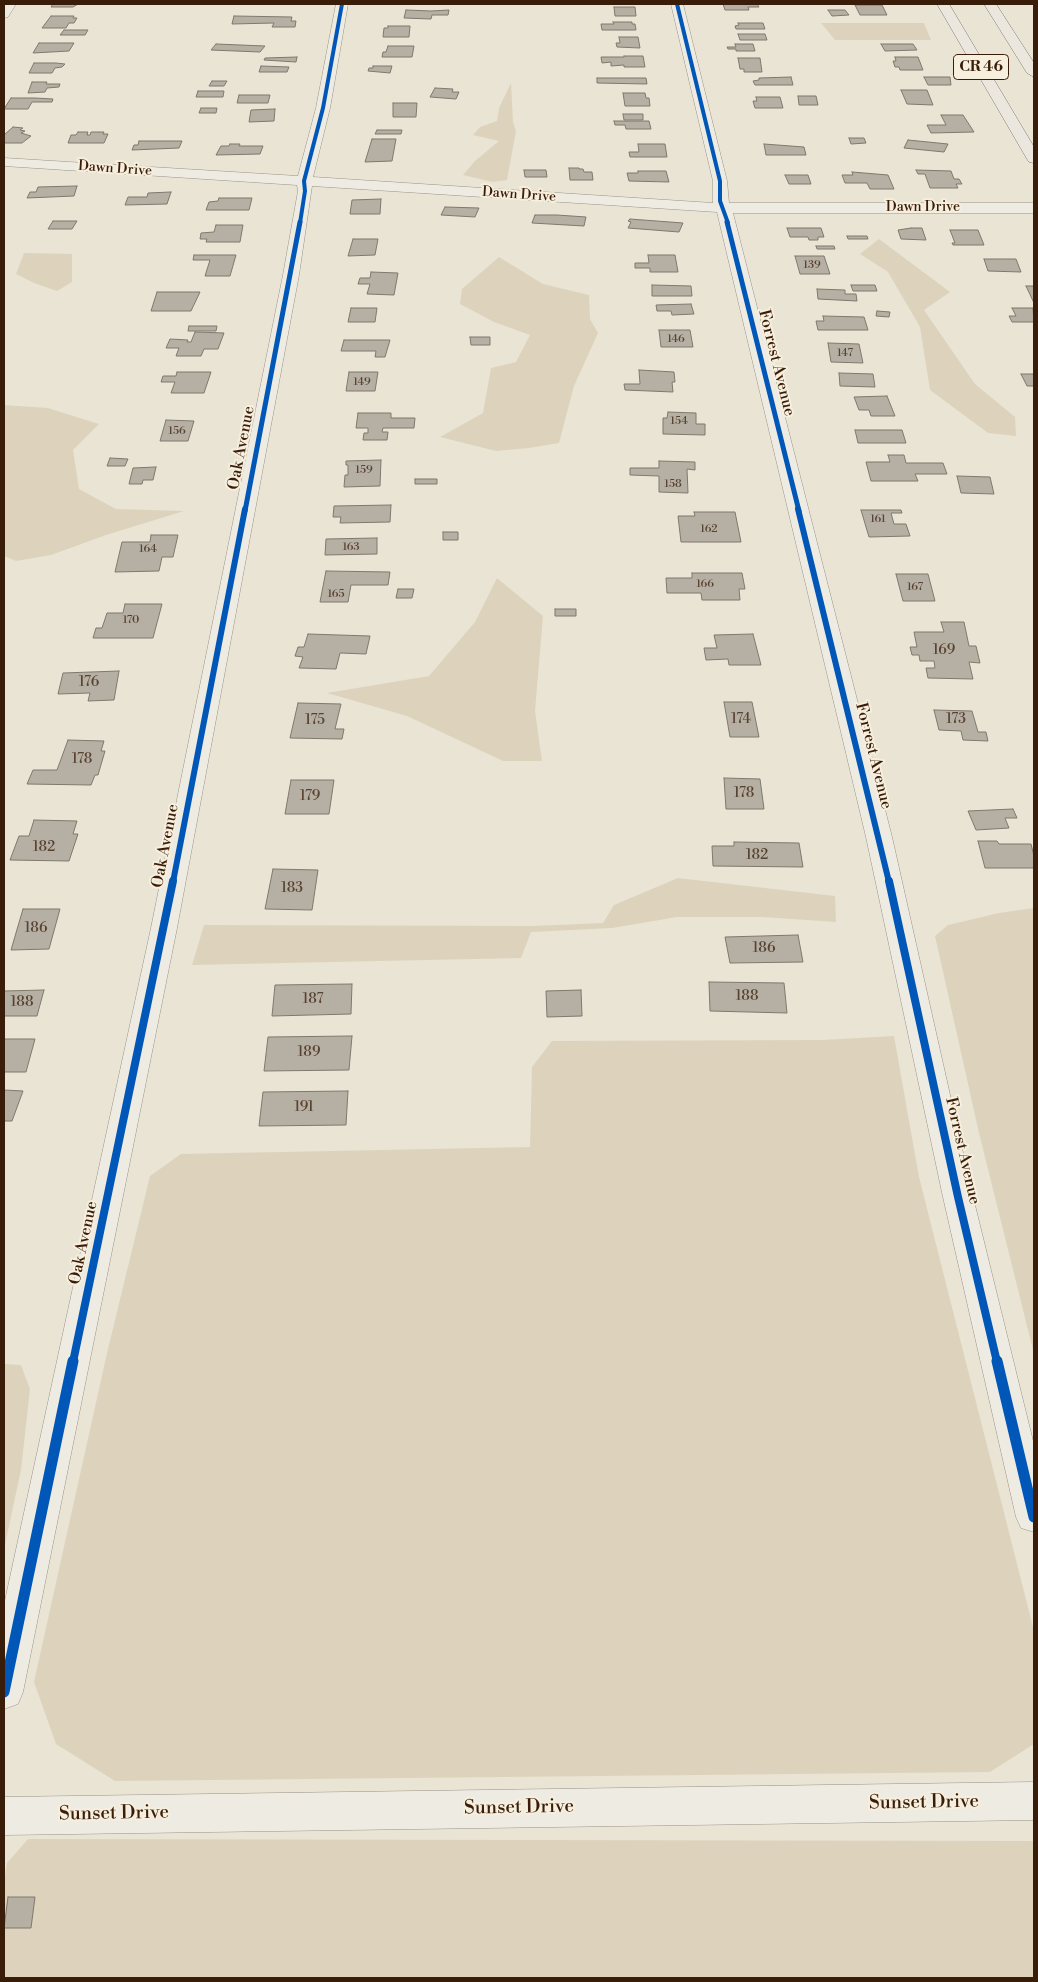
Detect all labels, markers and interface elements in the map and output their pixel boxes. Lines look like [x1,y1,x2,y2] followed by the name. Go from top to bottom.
[954,54,1008,80] road number: CR 46
[77,158,153,180] street label: Dawn Drive
[481,184,557,206] street label: Dawn Drive
[886,200,960,216] street label: Dawn Drive
[803,258,821,272] house number: 139
[753,308,799,418] street label: Forrest Avenue
[667,332,685,346] house number: 146
[837,346,853,360] house number: 147
[353,375,371,389] house number: 149
[224,404,260,492] street label: Oak Avenue
[670,414,688,428] house number: 154
[168,424,186,438] house number: 156
[355,463,373,477] house number: 159
[664,477,682,491] house number: 158
[870,512,886,526] house number: 161
[700,522,718,536] house number: 162
[342,540,360,554] house number: 163
[139,542,157,556] house number: 164
[696,577,714,591] house number: 166
[907,580,923,594] house number: 167
[327,587,345,601] house number: 165
[123,613,139,627] house number: 170
[933,643,955,659] house number: 169
[79,675,99,691] house number: 176
[850,701,896,811] street label: Forrest Avenue
[731,712,751,728] house number: 174
[946,712,966,728] house number: 173
[305,713,325,729] house number: 175
[72,752,92,768] house number: 178
[734,786,754,802] house number: 178
[300,789,320,805] house number: 179
[148,802,184,890] street label: Oak Avenue
[33,840,55,856] house number: 182
[746,848,768,864] house number: 182
[281,881,303,897] house number: 183
[25,921,47,937] house number: 186
[753,941,775,957] house number: 186
[736,989,758,1005] house number: 188
[302,992,324,1008] house number: 187
[11,995,33,1011] house number: 188
[298,1045,320,1061] house number: 189
[940,1096,984,1206] street label: Forrest Avenue
[294,1100,314,1116] house number: 191
[66,1199,102,1287] street label: Oak Avenue
[869,1791,979,1815] street label: Sunset Drive
[464,1796,574,1820] street label: Sunset Drive
[59,1802,169,1826] street label: Sunset Drive

